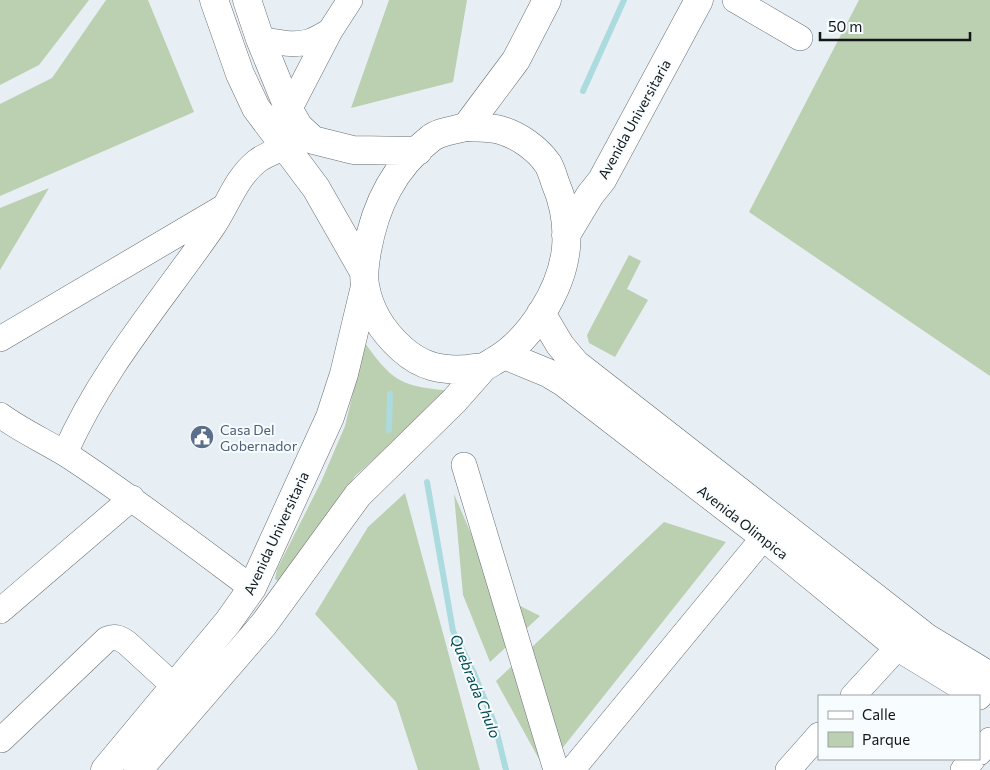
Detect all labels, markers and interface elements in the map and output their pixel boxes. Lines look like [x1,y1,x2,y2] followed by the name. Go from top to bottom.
[820,10,970,42] scale bar
[828,17,862,35] text: 50 m
[594,56,674,182] street label: Avenida Universitaria
[220,421,298,454] place label: Casa Del Gobernador
[189,424,215,450] public building icon: Casa Del Gobernador
[240,469,312,597] street label: Avenida Universitaria
[694,481,792,563] street label: Avenida Olimpica
[447,631,505,741] water label: Quebrada Chulo
[818,695,980,760] legend
[862,705,896,723] text: Calle
[862,730,910,748] text: Parque

